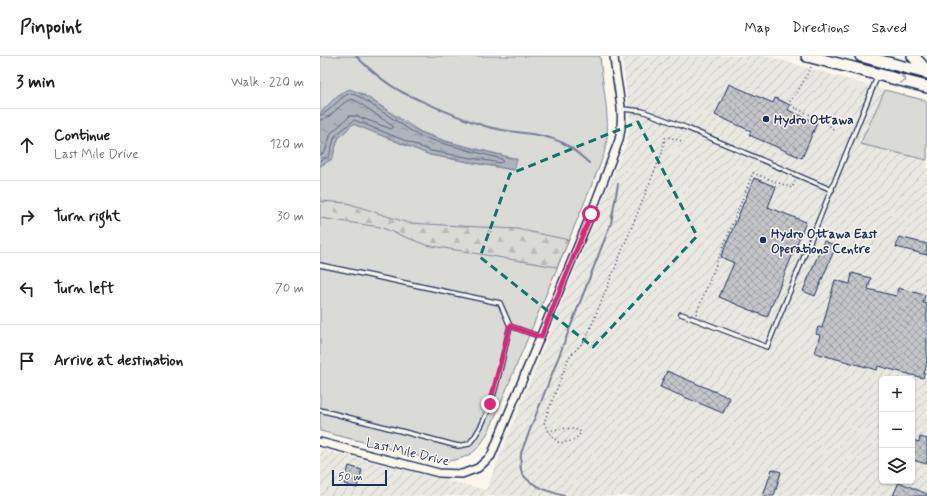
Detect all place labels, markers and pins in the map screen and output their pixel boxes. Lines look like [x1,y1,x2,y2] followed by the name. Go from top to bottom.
[774,112,854,129] place label: Hydro Ottawa
[761,114,771,124] marker: Hydro Ottawa
[771,226,878,258] place label: Hydro Ottawa East Operations Centre
[758,235,768,245] marker: Hydro Ottawa East Operations Centre

